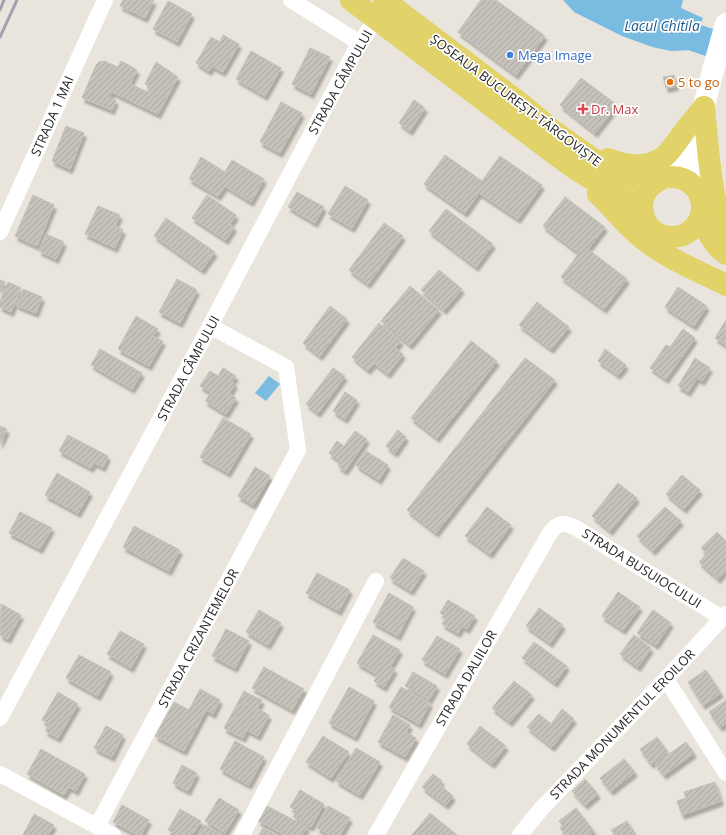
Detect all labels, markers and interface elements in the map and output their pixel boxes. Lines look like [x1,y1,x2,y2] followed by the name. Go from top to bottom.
[624,16,700,35] water label: Lacul Chitila
[304,27,376,137] street label: STRADA CÂMPULUI
[427,30,605,170] street label: ȘOSEAUA BUCUREȘTI-TÂRGOVIȘTE
[518,46,592,64] place label: Mega Image
[505,50,515,60] marker: Mega Image
[26,73,78,159] street label: STRADA 1 MAI
[678,73,720,91] place label: 5 to go
[665,77,675,87] marker: 5 to go
[591,100,638,118] place label: Dr. Max
[578,104,588,114] marker: Dr. Max
[153,312,223,424] street label: STRADA CÂMPULUI
[579,524,705,612] street label: STRADA BUSUIOCULUI
[154,565,242,711] street label: STRADA CRIZANTEMELOR
[431,627,501,729] street label: STRADA DALIILOR
[545,645,699,803] street label: STRADA MONUMENTUL EROILOR

